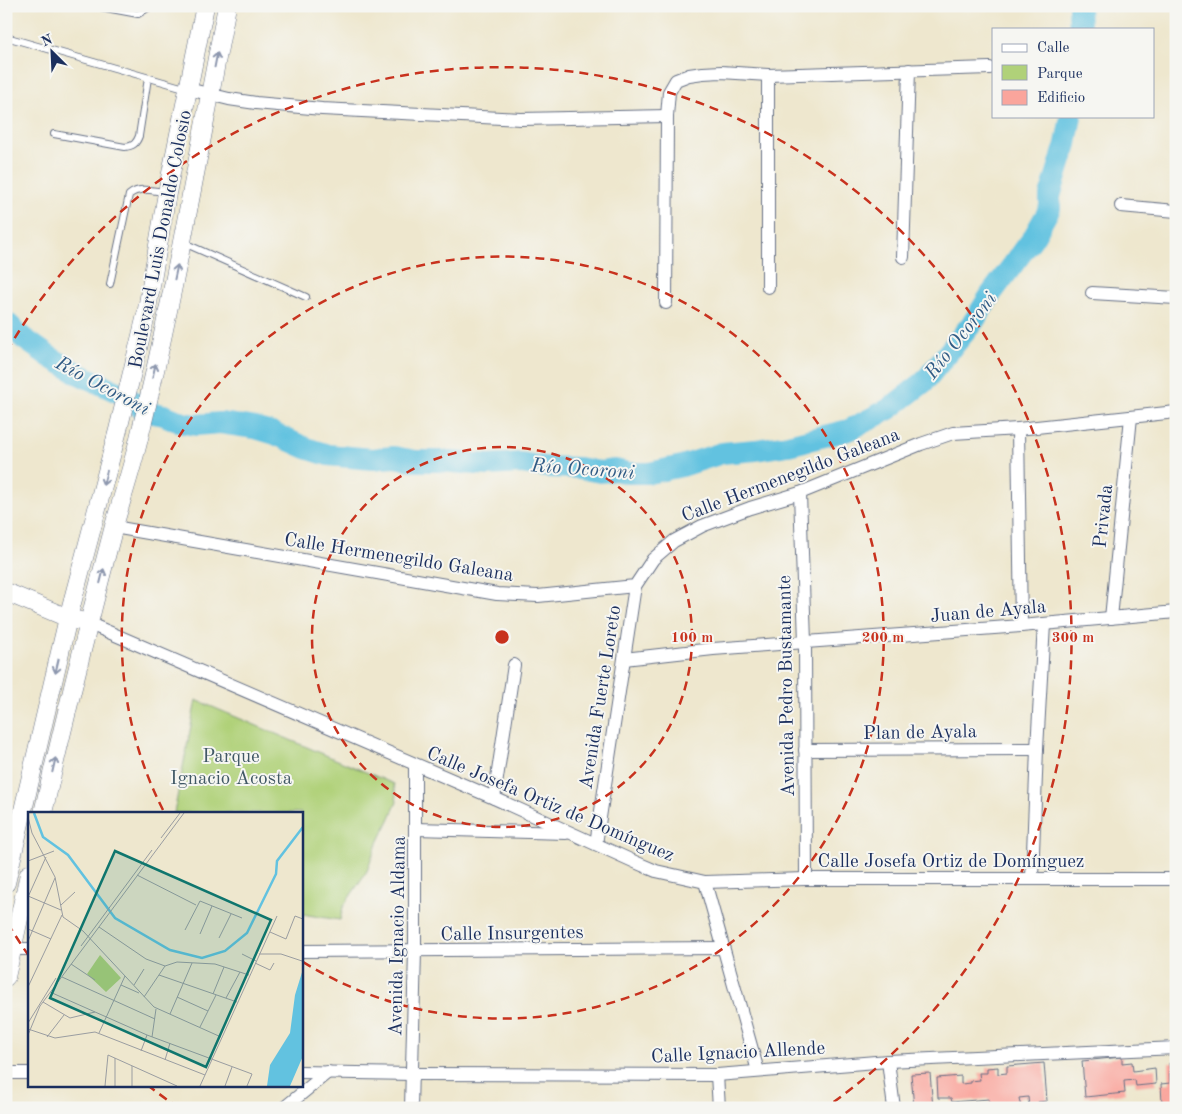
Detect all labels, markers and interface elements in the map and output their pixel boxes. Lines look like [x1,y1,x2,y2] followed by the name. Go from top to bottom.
[28,28,78,78] north arrow
[992,28,1154,118] legend
[39,32,55,50] text: N
[1037,41,1070,56] text: Calle
[212,53,222,69] one-way arrow
[1037,67,1083,82] text: Parque
[1037,91,1085,106] text: Edificio
[127,108,196,370] street label: Boulevard Luis Donaldo Colosio
[172,264,181,280] one-way arrow
[921,289,1002,384] water label: Río Ocoroni
[51,353,153,420] water label: Río Ocoroni
[150,363,159,379] one-way arrow
[679,426,903,527] street label: Calle Hermenegildo Galeana
[529,456,636,484] water label: Río Ocoroni
[100,469,110,485] one-way arrow
[1092,483,1117,549] street label: Privada
[283,531,515,586] street label: Calle Hermenegildo Galeana
[98,569,107,585] one-way arrow
[776,575,799,797] street label: Avenida Pedro Bustamante
[929,598,1048,627] street label: Juan de Ayala
[578,604,625,791] street label: Avenida Fuerte Loreto
[493,628,511,646] centre of rings
[671,631,713,646] text: 100 m
[862,631,904,646] text: 200 m
[1052,631,1094,646] text: 300 m
[52,657,61,673] one-way arrow
[863,723,978,744] street label: Plan de Ayala
[423,744,677,866] street label: Calle Josefa Ortiz de Domínguez
[170,748,293,789] park label: Parque Ignacio Acosta
[50,758,59,774] one-way arrow
[28,812,302,1086] inset map
[387,835,410,1036] street label: Avenida Ignacio Aldama
[818,853,1084,872] street label: Calle Josefa Ortiz de Domínguez
[440,924,584,945] street label: Calle Insurgentes
[651,1039,826,1068] street label: Calle Ignacio Allende

